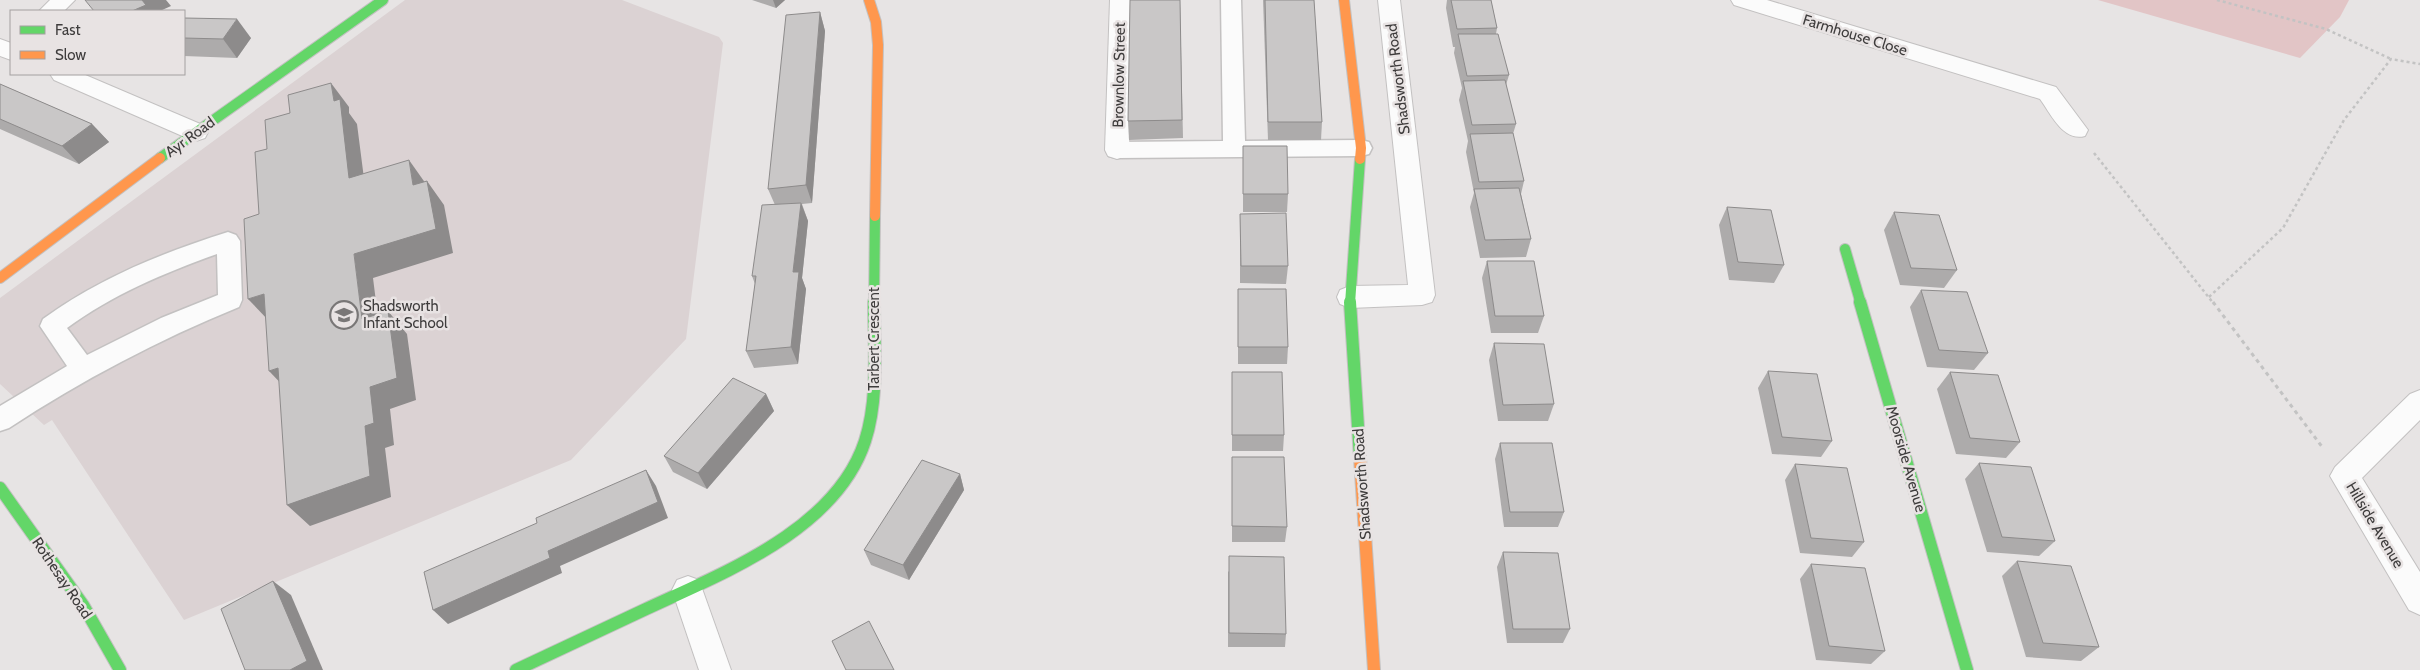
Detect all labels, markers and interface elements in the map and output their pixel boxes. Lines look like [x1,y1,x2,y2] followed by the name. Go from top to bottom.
[10,10,185,75] legend
[1801,11,1910,60] street label: Farmhouse Close
[55,21,80,39] text: Fast
[1109,22,1129,128] street label: Brownlow Street
[1382,23,1414,135] street label: Shadsworth Road
[55,46,86,64] text: Slow
[162,113,218,161] street label: Ayr Road
[865,287,883,391] street label: Tarbert Crescent
[363,297,448,332] place label: Shadsworth Infant School
[329,300,359,330] school or university icon: Shadsworth Infant School
[1882,404,1930,514] street label: Moorside Avenue
[1349,428,1375,540] street label: Shadsworth Road
[2342,479,2408,571] street label: Hillside Avenue
[28,534,96,622] street label: Rothesay Road

